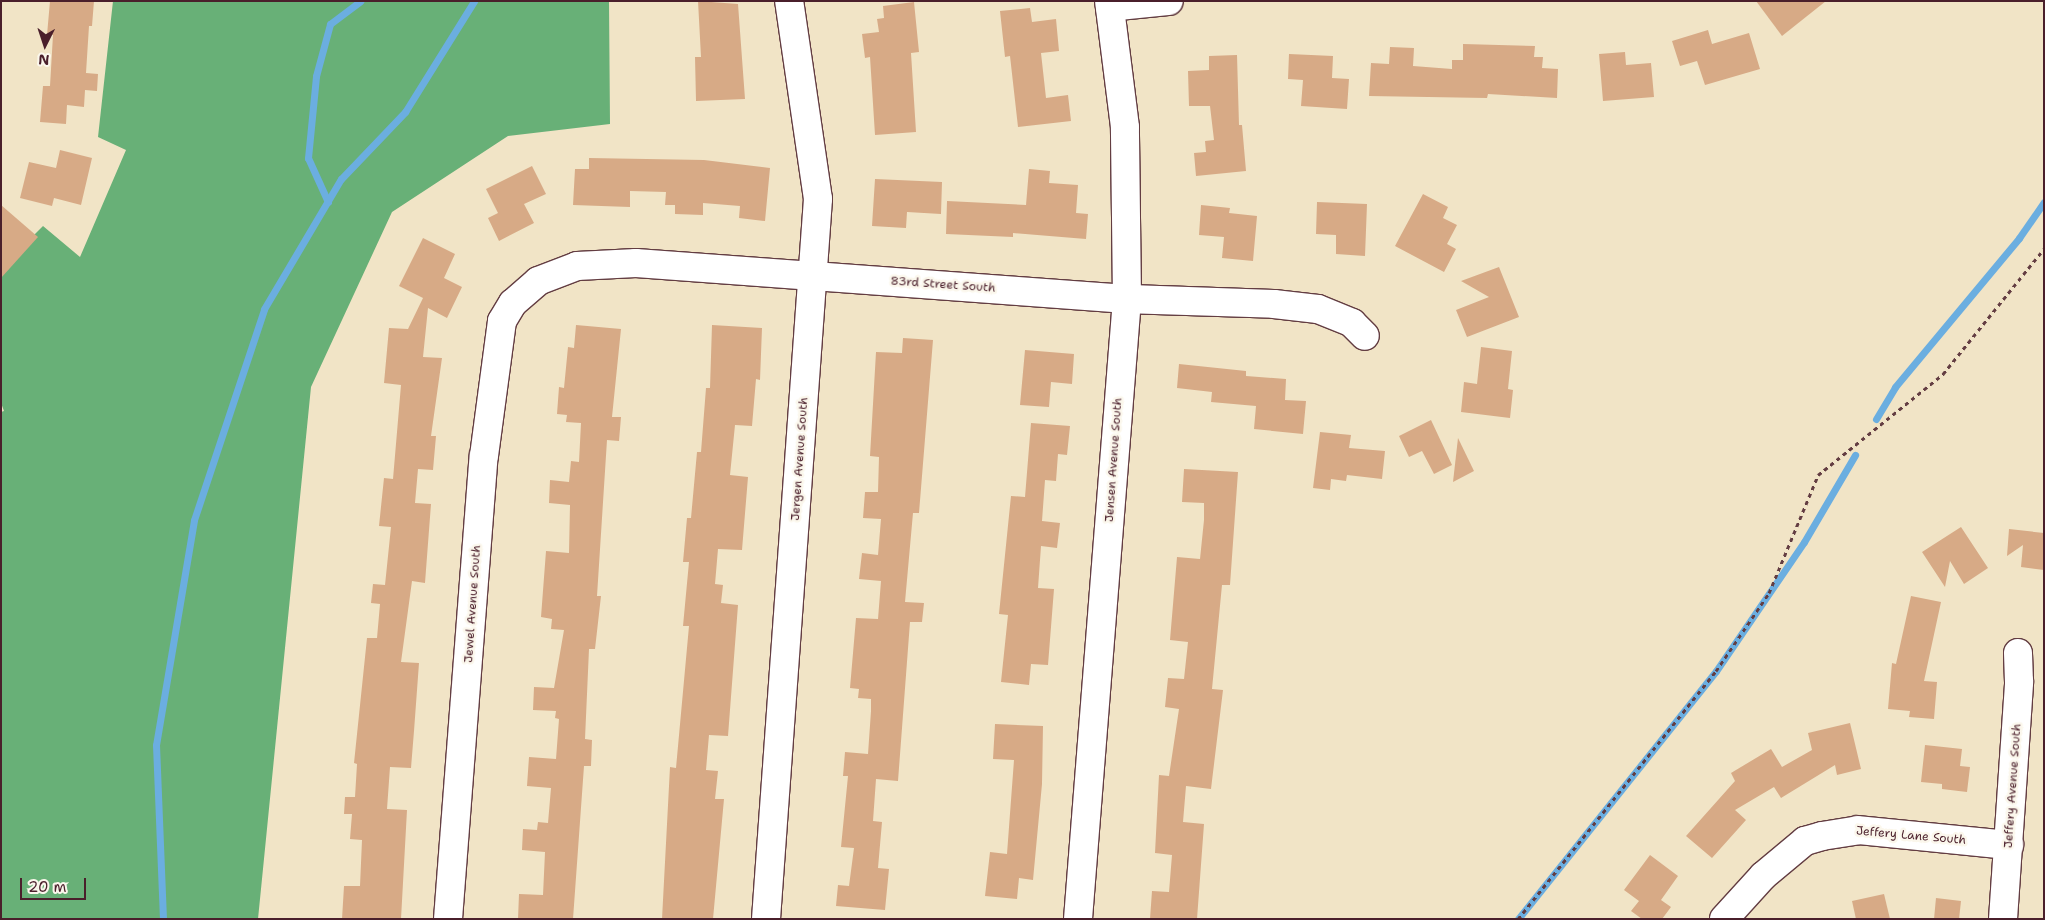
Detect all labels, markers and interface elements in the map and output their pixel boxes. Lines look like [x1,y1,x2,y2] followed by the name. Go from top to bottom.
[20,20,70,70] north arrow
[38,51,50,69] text: N
[890,274,996,296] street label: 83rd Street South
[788,397,812,521] street label: Jergen Avenue South
[1102,397,1126,523] street label: Jensen Avenue South
[462,545,484,663] street label: Jewel Avenue South
[2001,723,2025,849] street label: Jeffery Avenue South
[1855,824,1967,848] street label: Jeffery Lane South
[22,868,89,900] scale bar
[28,877,67,897] text: 20 m

